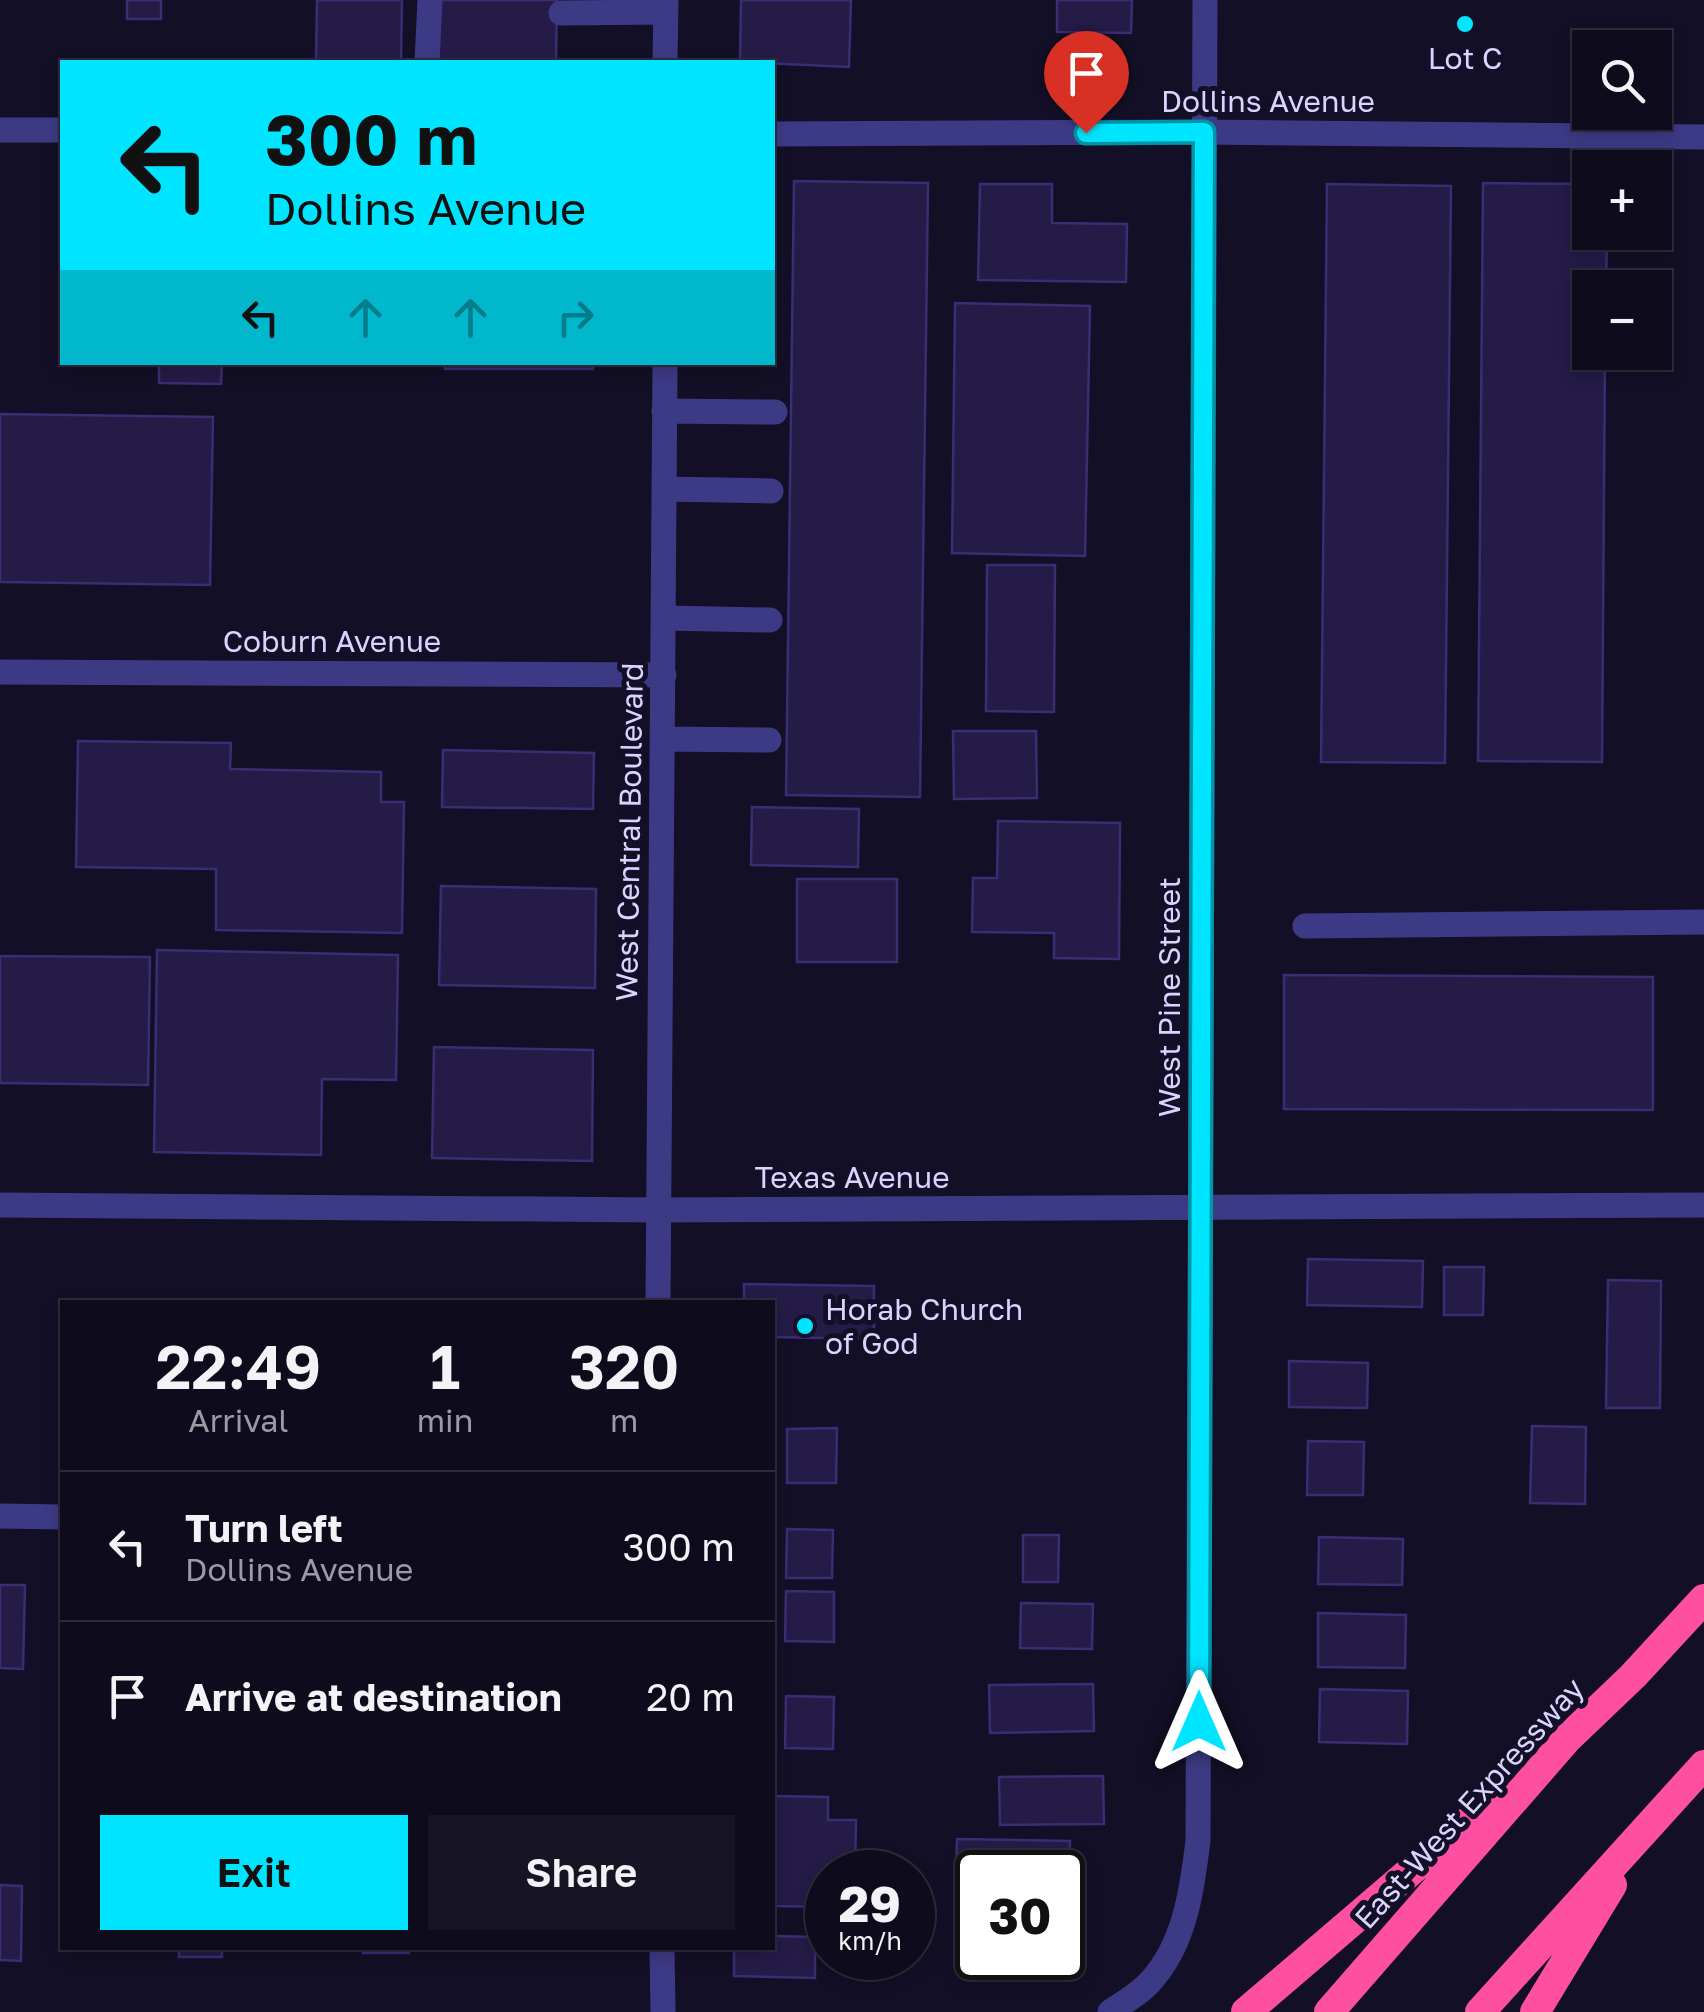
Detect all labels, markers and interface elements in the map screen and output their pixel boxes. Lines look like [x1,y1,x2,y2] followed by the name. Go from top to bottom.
[1454,13,1476,35] marker: Lot C
[1572,30,1672,370] map controls
[1572,30,1672,130] button: search
[1044,31,1129,134] pin
[1428,40,1502,76] place label: Lot C
[1059,46,1114,101] icon: arrive
[1161,83,1375,119] street label: Dollins Avenue
[265,96,477,180] text: 300 m
[100,100,230,230] icon: left
[1572,150,1672,250] button: +
[265,181,586,235] text: Dollins Avenue
[1572,270,1672,370] button: −
[233,290,288,345] icon: left
[338,290,393,345] icon: ahead
[443,290,498,345] icon: ahead
[548,290,603,345] icon: right
[223,623,441,659] street label: Coburn Avenue
[608,662,650,1002] street label: West Central Boulevard
[1151,877,1187,1117] street label: West Pine Street
[754,1159,950,1195] street label: Texas Avenue
[825,1291,1023,1361] place label: Horab Church of God
[794,1315,816,1337] marker: Horab Church of God
[156,1330,321,1402] text: 22:49
[430,1330,460,1402] text: 1
[569,1330,679,1402] text: 320
[188,1401,289,1439] text: Arrival
[417,1401,473,1439] text: min
[610,1401,638,1439] text: m
[185,1505,343,1550] text: Turn left
[100,1519,155,1574] icon: left
[623,1524,735,1569] text: 300 m
[185,1550,413,1588] text: Dollins Avenue
[100,1669,155,1724] icon: arrive
[1147,1670,1251,1774] position arrow
[1347,1670,1591,1936] street label: East-West Expressway
[185,1674,562,1719] text: Arrive at destination
[646,1674,735,1719] text: 20 m
[100,1815,408,1930] button: Exit
[428,1815,735,1930] button: Share
[955,1850,1085,1980] speed limit sign: 30
[839,1873,901,1933] text: 29
[838,1925,902,1956] text: km/h

